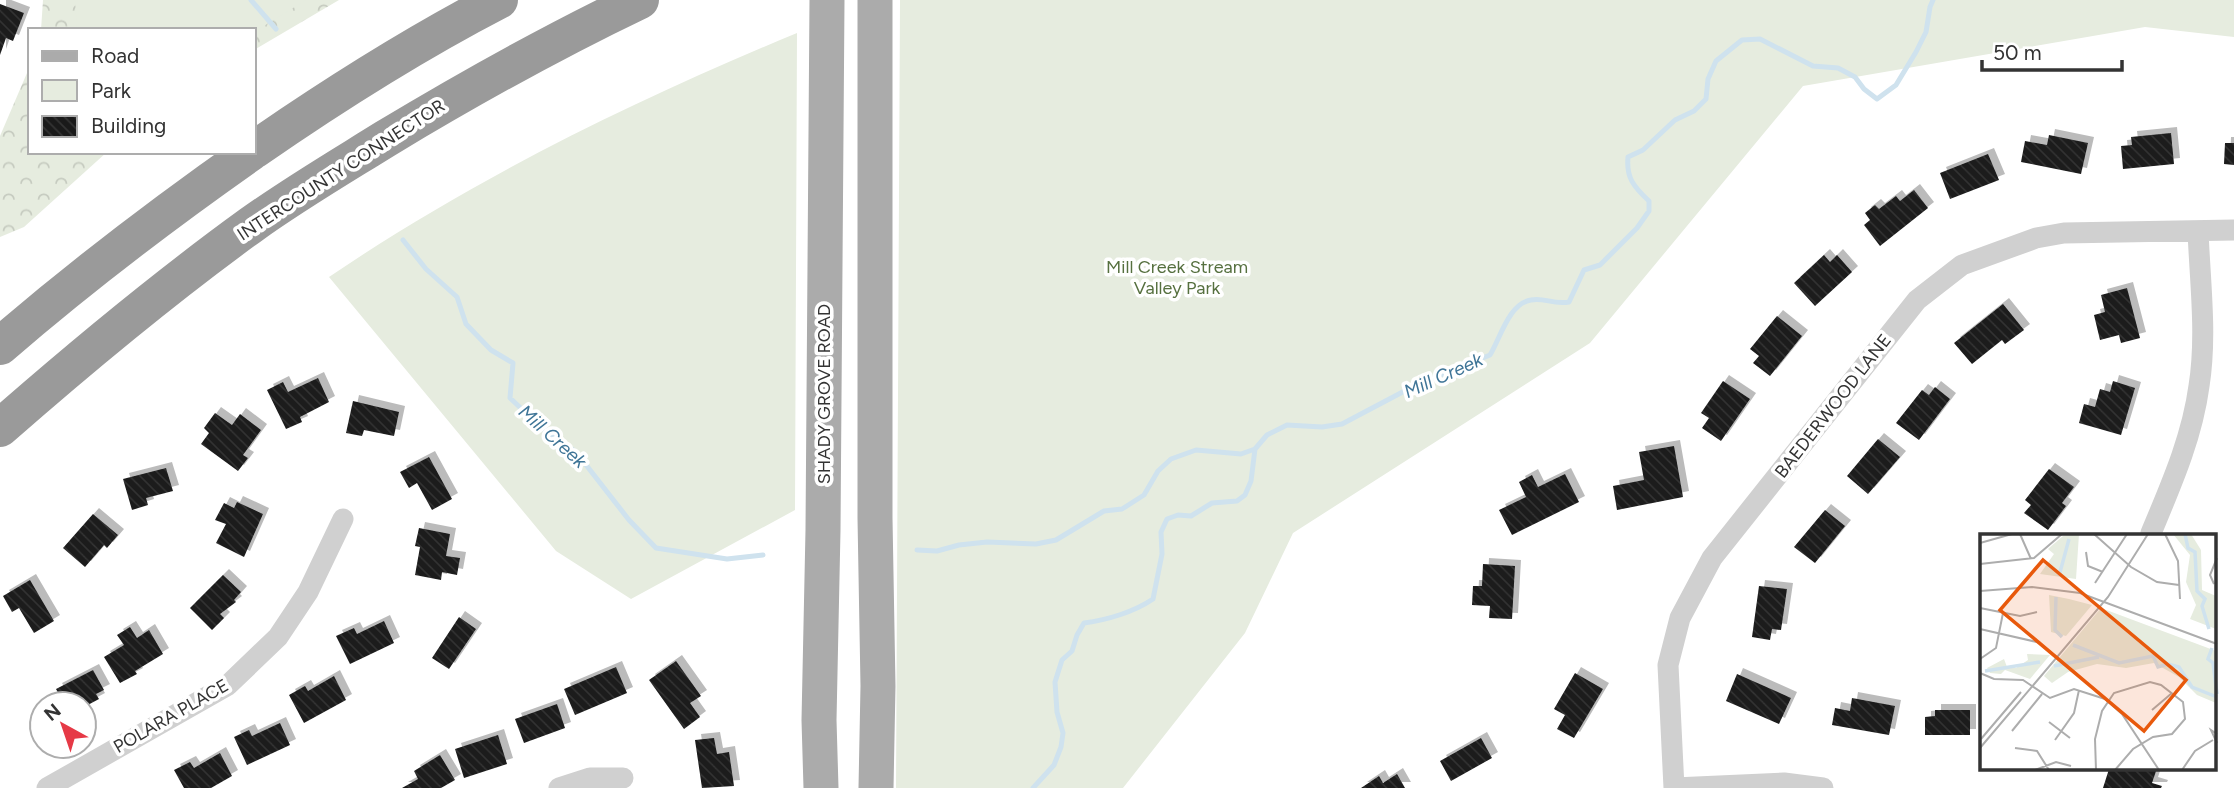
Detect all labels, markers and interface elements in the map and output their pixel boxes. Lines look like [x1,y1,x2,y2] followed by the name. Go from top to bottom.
[28,28,256,154] legend
[1982,28,2122,72] scale bar
[1993,40,2042,65] text: 50 m
[91,43,139,68] text: Road
[91,78,132,103] text: Park
[233,95,449,245] street label: INTERCOUNTY CONNECTOR
[91,113,166,138] text: Building
[1106,256,1248,299] park label: Mill Creek Stream Valley Park
[813,304,835,484] street label: SHADY GROVE ROAD
[1770,330,1896,482] street label: BAEDERWOOD LANE
[1400,348,1487,403] water label: Mill Creek
[514,400,592,473] water label: Mill Creek
[1980,534,2216,770] inset map
[110,674,232,758] street label: POLARA PLACE
[28,690,98,760] north arrow
[39,699,65,726] text: N

